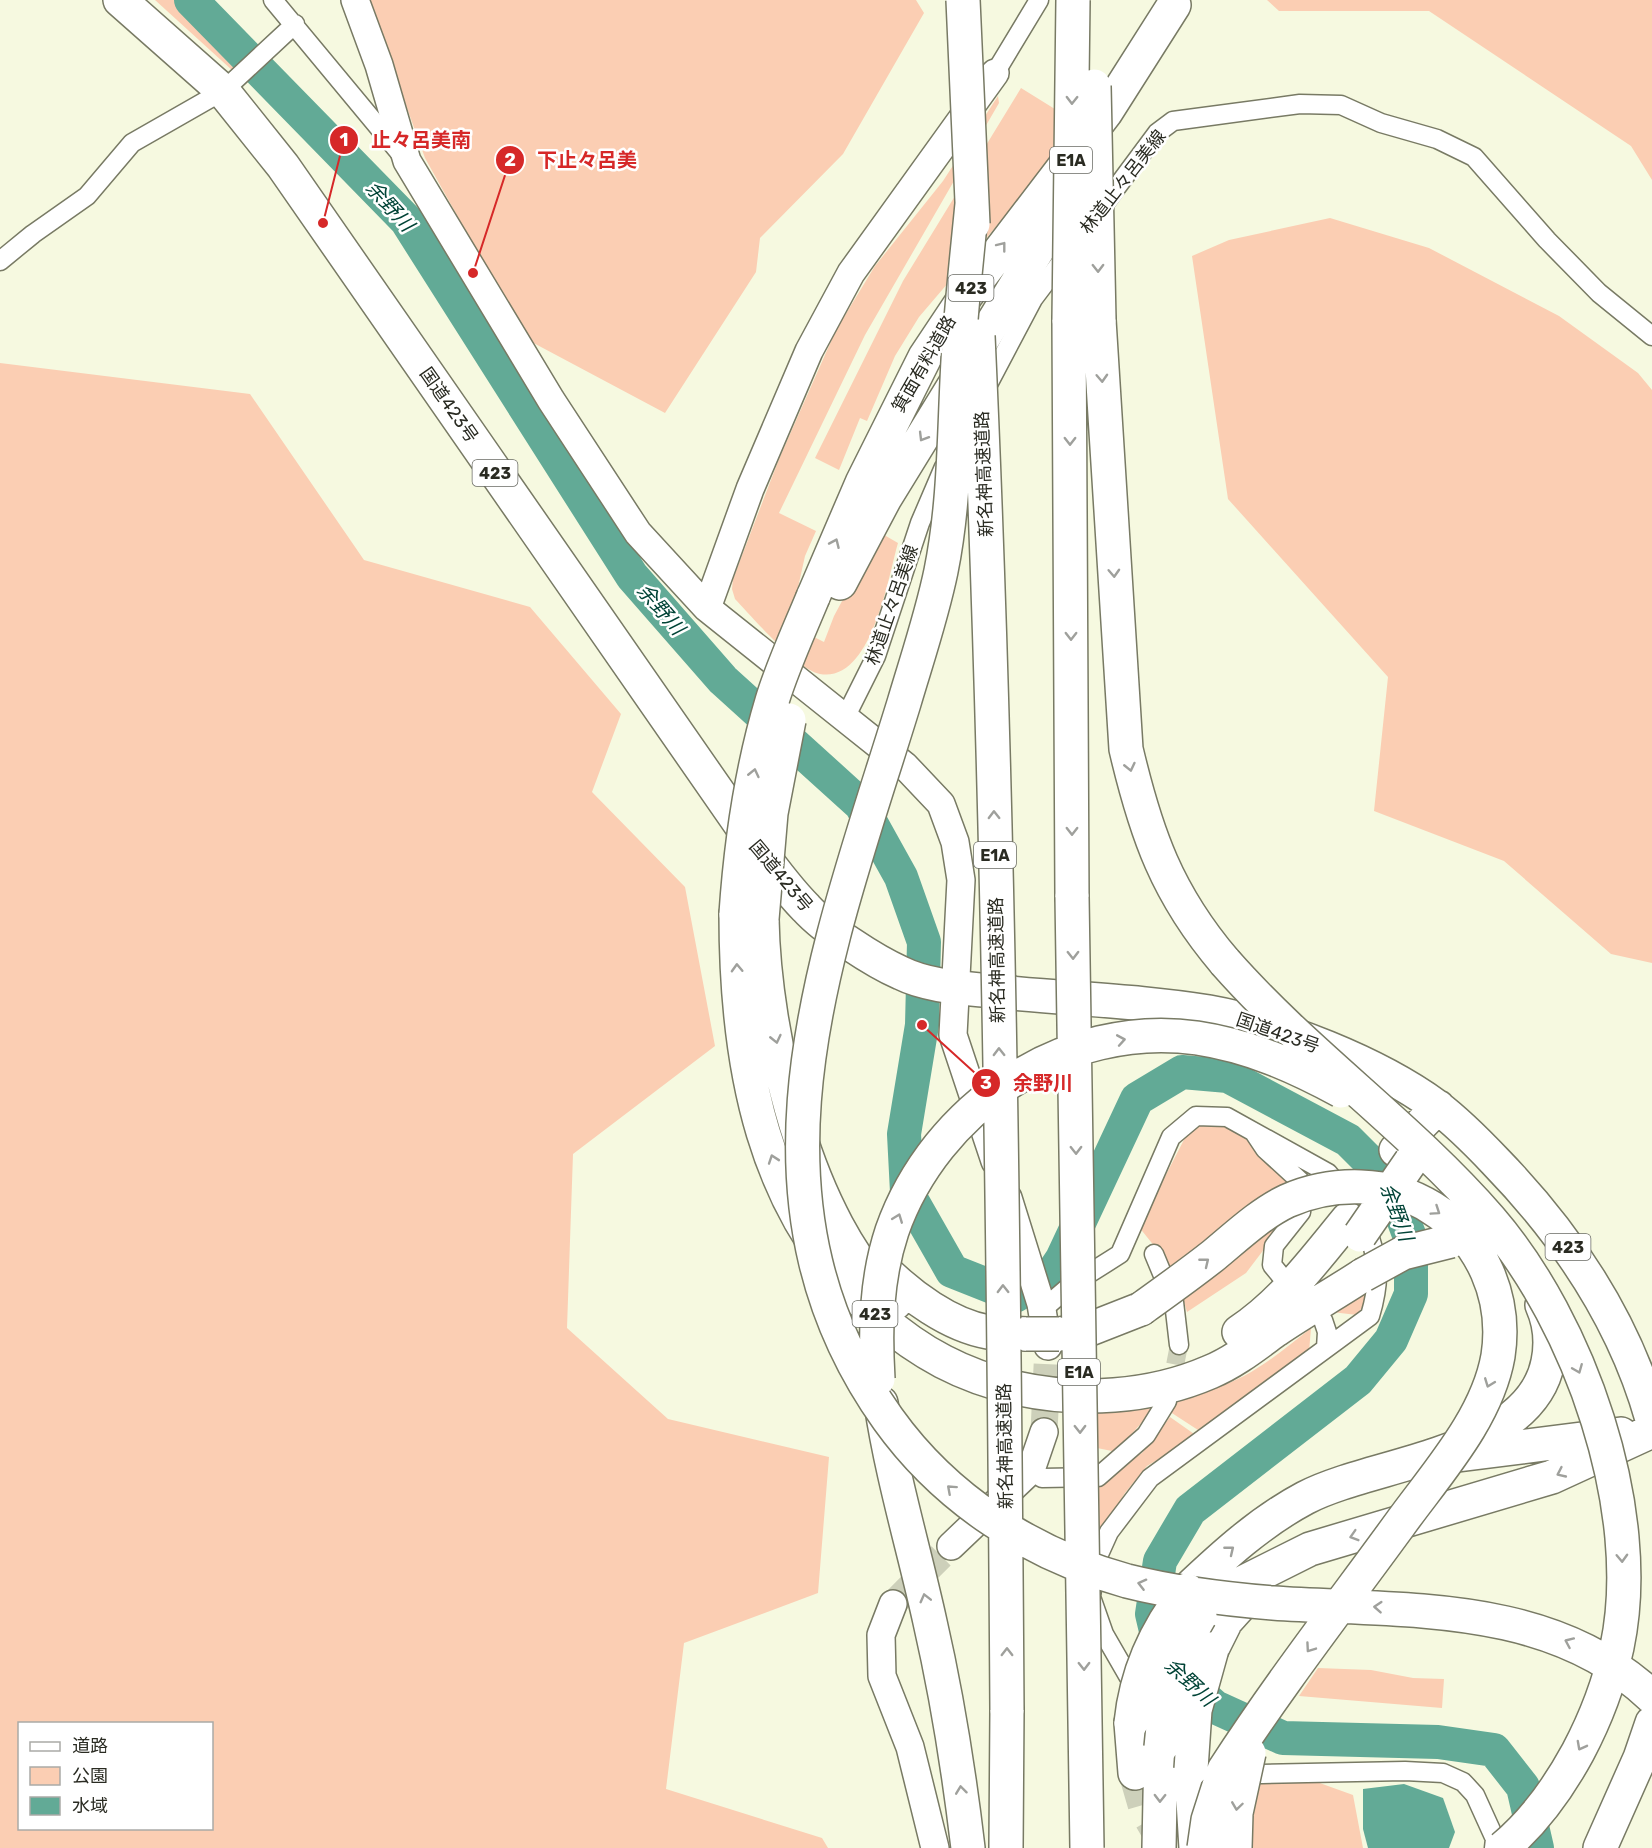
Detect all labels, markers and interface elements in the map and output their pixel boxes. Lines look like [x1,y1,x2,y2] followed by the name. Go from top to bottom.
[1066,96,1078,105] one-way arrow
[329,121,483,159] callout: 止々呂美南
[1076,126,1170,238] street label: 林道止々呂美線
[371,128,471,152] text: 止々呂美南
[340,129,348,151] text: 1
[495,141,649,179] callout: 下止々呂美
[1050,147,1092,173] road number: E1A
[537,148,637,172] text: 下止々呂美
[504,149,516,171] text: 2
[361,176,420,238] water label: 余野川
[995,242,1006,253] one-way arrow
[1091,264,1104,273] one-way arrow
[948,275,994,301] road number: 423
[887,312,961,416] street label: 箕面有料道路
[415,363,483,447] street label: 国道423号
[1096,373,1109,382] one-way arrow
[971,411,997,537] street label: 新名神高速道路
[918,431,930,441] one-way arrow
[1064,437,1076,446] one-way arrow
[472,460,518,486] road number: 423
[828,539,840,550] one-way arrow
[861,542,923,668] street label: 林道止々呂美線
[1107,568,1120,577] one-way arrow
[632,578,691,641] water label: 余野川
[1065,632,1077,641] one-way arrow
[1122,761,1135,771] one-way arrow
[746,768,759,778] one-way arrow
[988,810,1000,819] one-way arrow
[1066,827,1078,836] one-way arrow
[745,836,817,916] street label: 国道423号
[974,842,1016,868] road number: E1A
[985,897,1009,1023] street label: 新名神高速道路
[1067,951,1079,960] one-way arrow
[730,964,743,973] one-way arrow
[1233,1009,1323,1057] street label: 国道423号
[769,1034,782,1044] one-way arrow
[1116,1034,1126,1047] one-way arrow
[993,1047,1005,1056] one-way arrow
[971,1064,1085,1102] callout: 余野川
[1013,1071,1073,1095] text: 余野川
[980,1072,992,1094] text: 3
[1070,1146,1082,1155] one-way arrow
[767,1154,780,1165] one-way arrow
[1375,1180,1419,1246] water label: 余野川
[1429,1204,1440,1215] one-way arrow
[890,1213,903,1224] one-way arrow
[1546,1234,1590,1260] road number: 423
[1199,1258,1210,1269] one-way arrow
[997,1284,1009,1293] one-way arrow
[852,1301,898,1327] road number: 423
[1058,1359,1100,1385] road number: E1A
[1571,1363,1583,1374] one-way arrow
[1484,1377,1497,1388] one-way arrow
[993,1383,1017,1509] street label: 新名神高速道路
[1074,1425,1086,1434] one-way arrow
[1556,1466,1567,1478] one-way arrow
[947,1485,958,1496] one-way arrow
[1349,1529,1360,1541] one-way arrow
[1223,1547,1234,1558] one-way arrow
[1616,1553,1629,1562] one-way arrow
[1138,1579,1148,1592] one-way arrow
[919,1594,932,1604] one-way arrow
[1373,1601,1382,1614] one-way arrow
[1564,1637,1575,1649] one-way arrow
[1306,1642,1317,1653] one-way arrow
[1001,1647,1013,1656] one-way arrow
[1160,1653,1222,1713] water label: 余野川
[1078,1662,1090,1671] one-way arrow
[18,1722,213,1830] legend
[72,1735,108,1757] text: 道路
[1577,1740,1588,1750] one-way arrow
[72,1765,108,1787] text: 公園
[955,1785,968,1795] one-way arrow
[1154,1793,1166,1802] one-way arrow
[72,1795,108,1817] text: 水域
[1232,1801,1244,1810] one-way arrow

